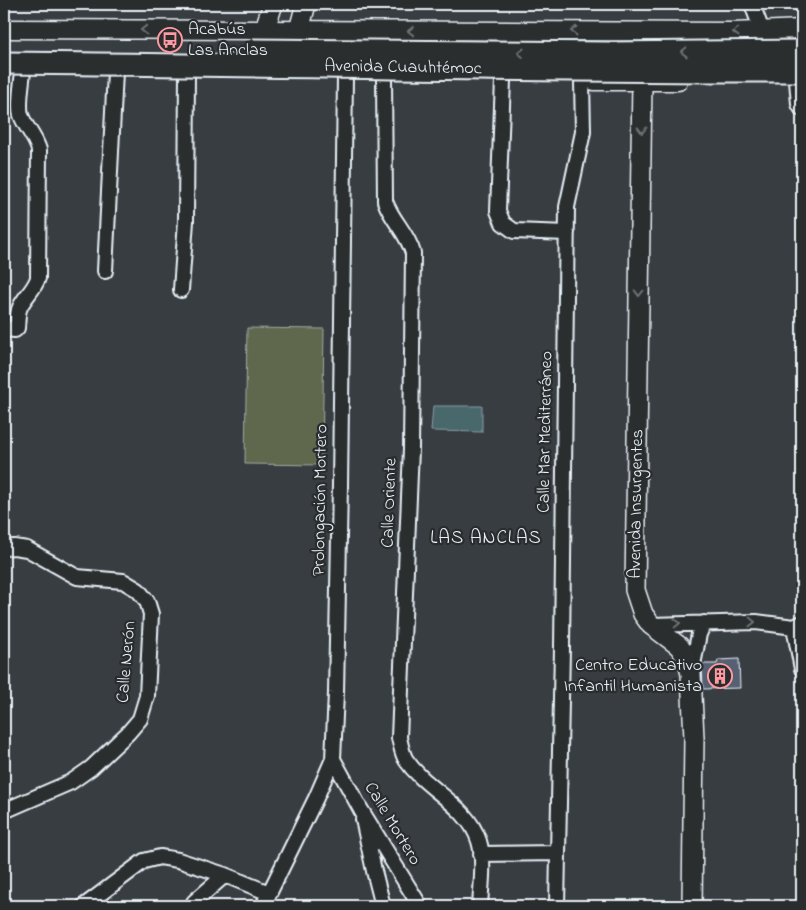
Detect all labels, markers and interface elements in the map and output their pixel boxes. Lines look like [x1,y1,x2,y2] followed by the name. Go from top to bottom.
[188,17,268,64] place label: Acabús Las Anclas
[139,25,147,35] one-way arrow
[407,26,414,36] one-way arrow
[569,26,577,36] one-way arrow
[157,27,183,53] bus stop icon: Acabús Las Anclas
[732,27,740,37] one-way arrow
[679,47,687,57] one-way arrow
[517,48,524,58] one-way arrow
[324,54,482,82] street label: Avenida Cuauhtémoc
[637,126,647,134] one-way arrow
[634,289,645,297] one-way arrow
[532,351,560,513] street label: Calle Mar Mediterráneo
[307,424,336,576] street label: Prolongación Mortero
[623,429,652,579] street label: Avenida Insurgentes
[375,457,405,548] street label: Calle Oriente
[430,525,542,552] district label: LAS ANCLAS
[749,617,757,628] one-way arrow
[673,618,681,629] one-way arrow
[110,620,144,704] street label: Calle Nerón
[564,653,702,700] place label: Centro Educativo Infantil Humanista
[707,663,733,689] building icon: Centro Educativo Infantil Humanista
[357,777,427,871] street label: Calle Mortero

